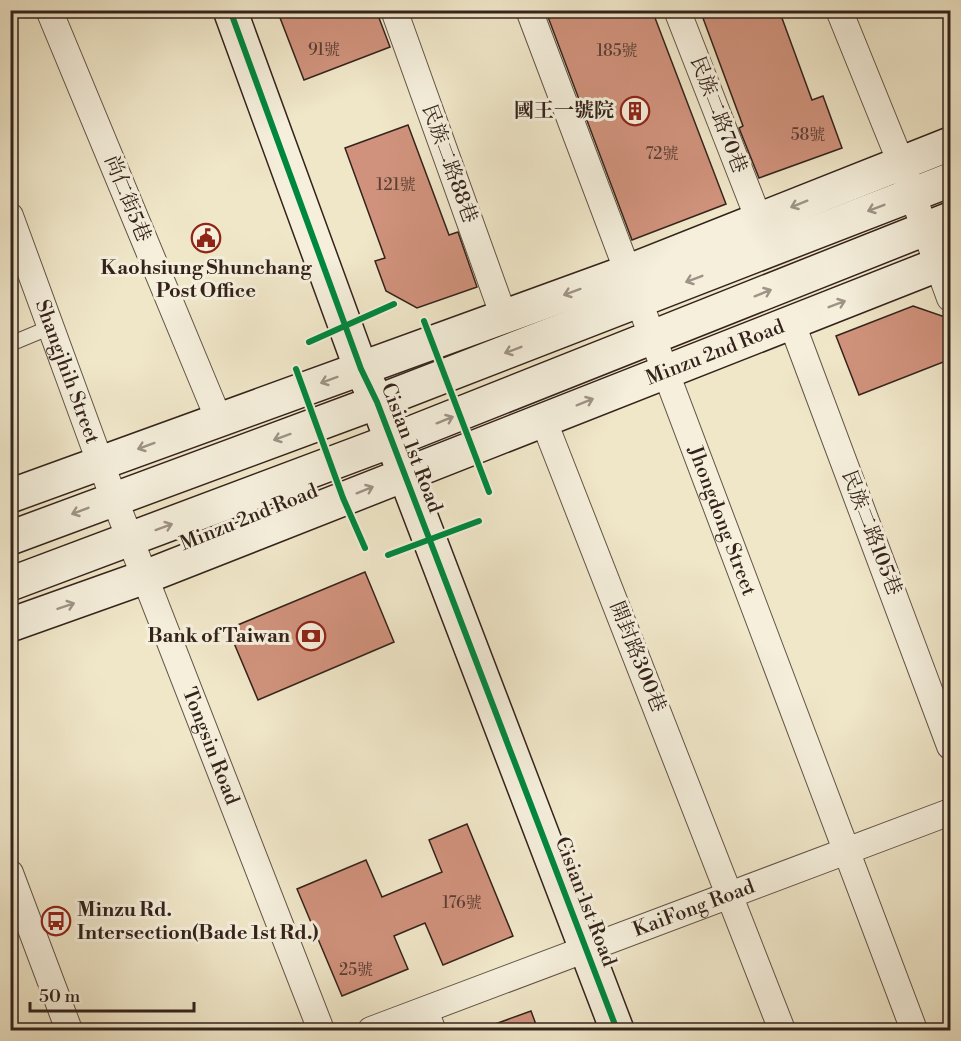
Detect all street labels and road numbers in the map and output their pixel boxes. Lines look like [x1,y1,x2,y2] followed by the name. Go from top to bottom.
[684,53,752,177] street label: 民族二路70巷
[416,101,482,227] street label: 民族二路88巷
[98,152,156,246] street label: 尚仁街5巷
[29,297,105,447] street label: Shangjhih Street
[642,314,788,391] street label: Minzu 2nd Road
[375,380,447,517] street label: Cisian 1st Road
[682,442,761,599] street label: Jhongdong Street
[836,467,906,599] street label: 民族二路105巷
[176,479,322,557] street label: Minzu 2nd Road
[603,598,671,716] street label: 開封路300巷
[177,684,245,809] street label: Tongsin Road
[549,834,621,971] street label: Cisian 1st Road
[630,874,759,943] street label: KaiFong Road

